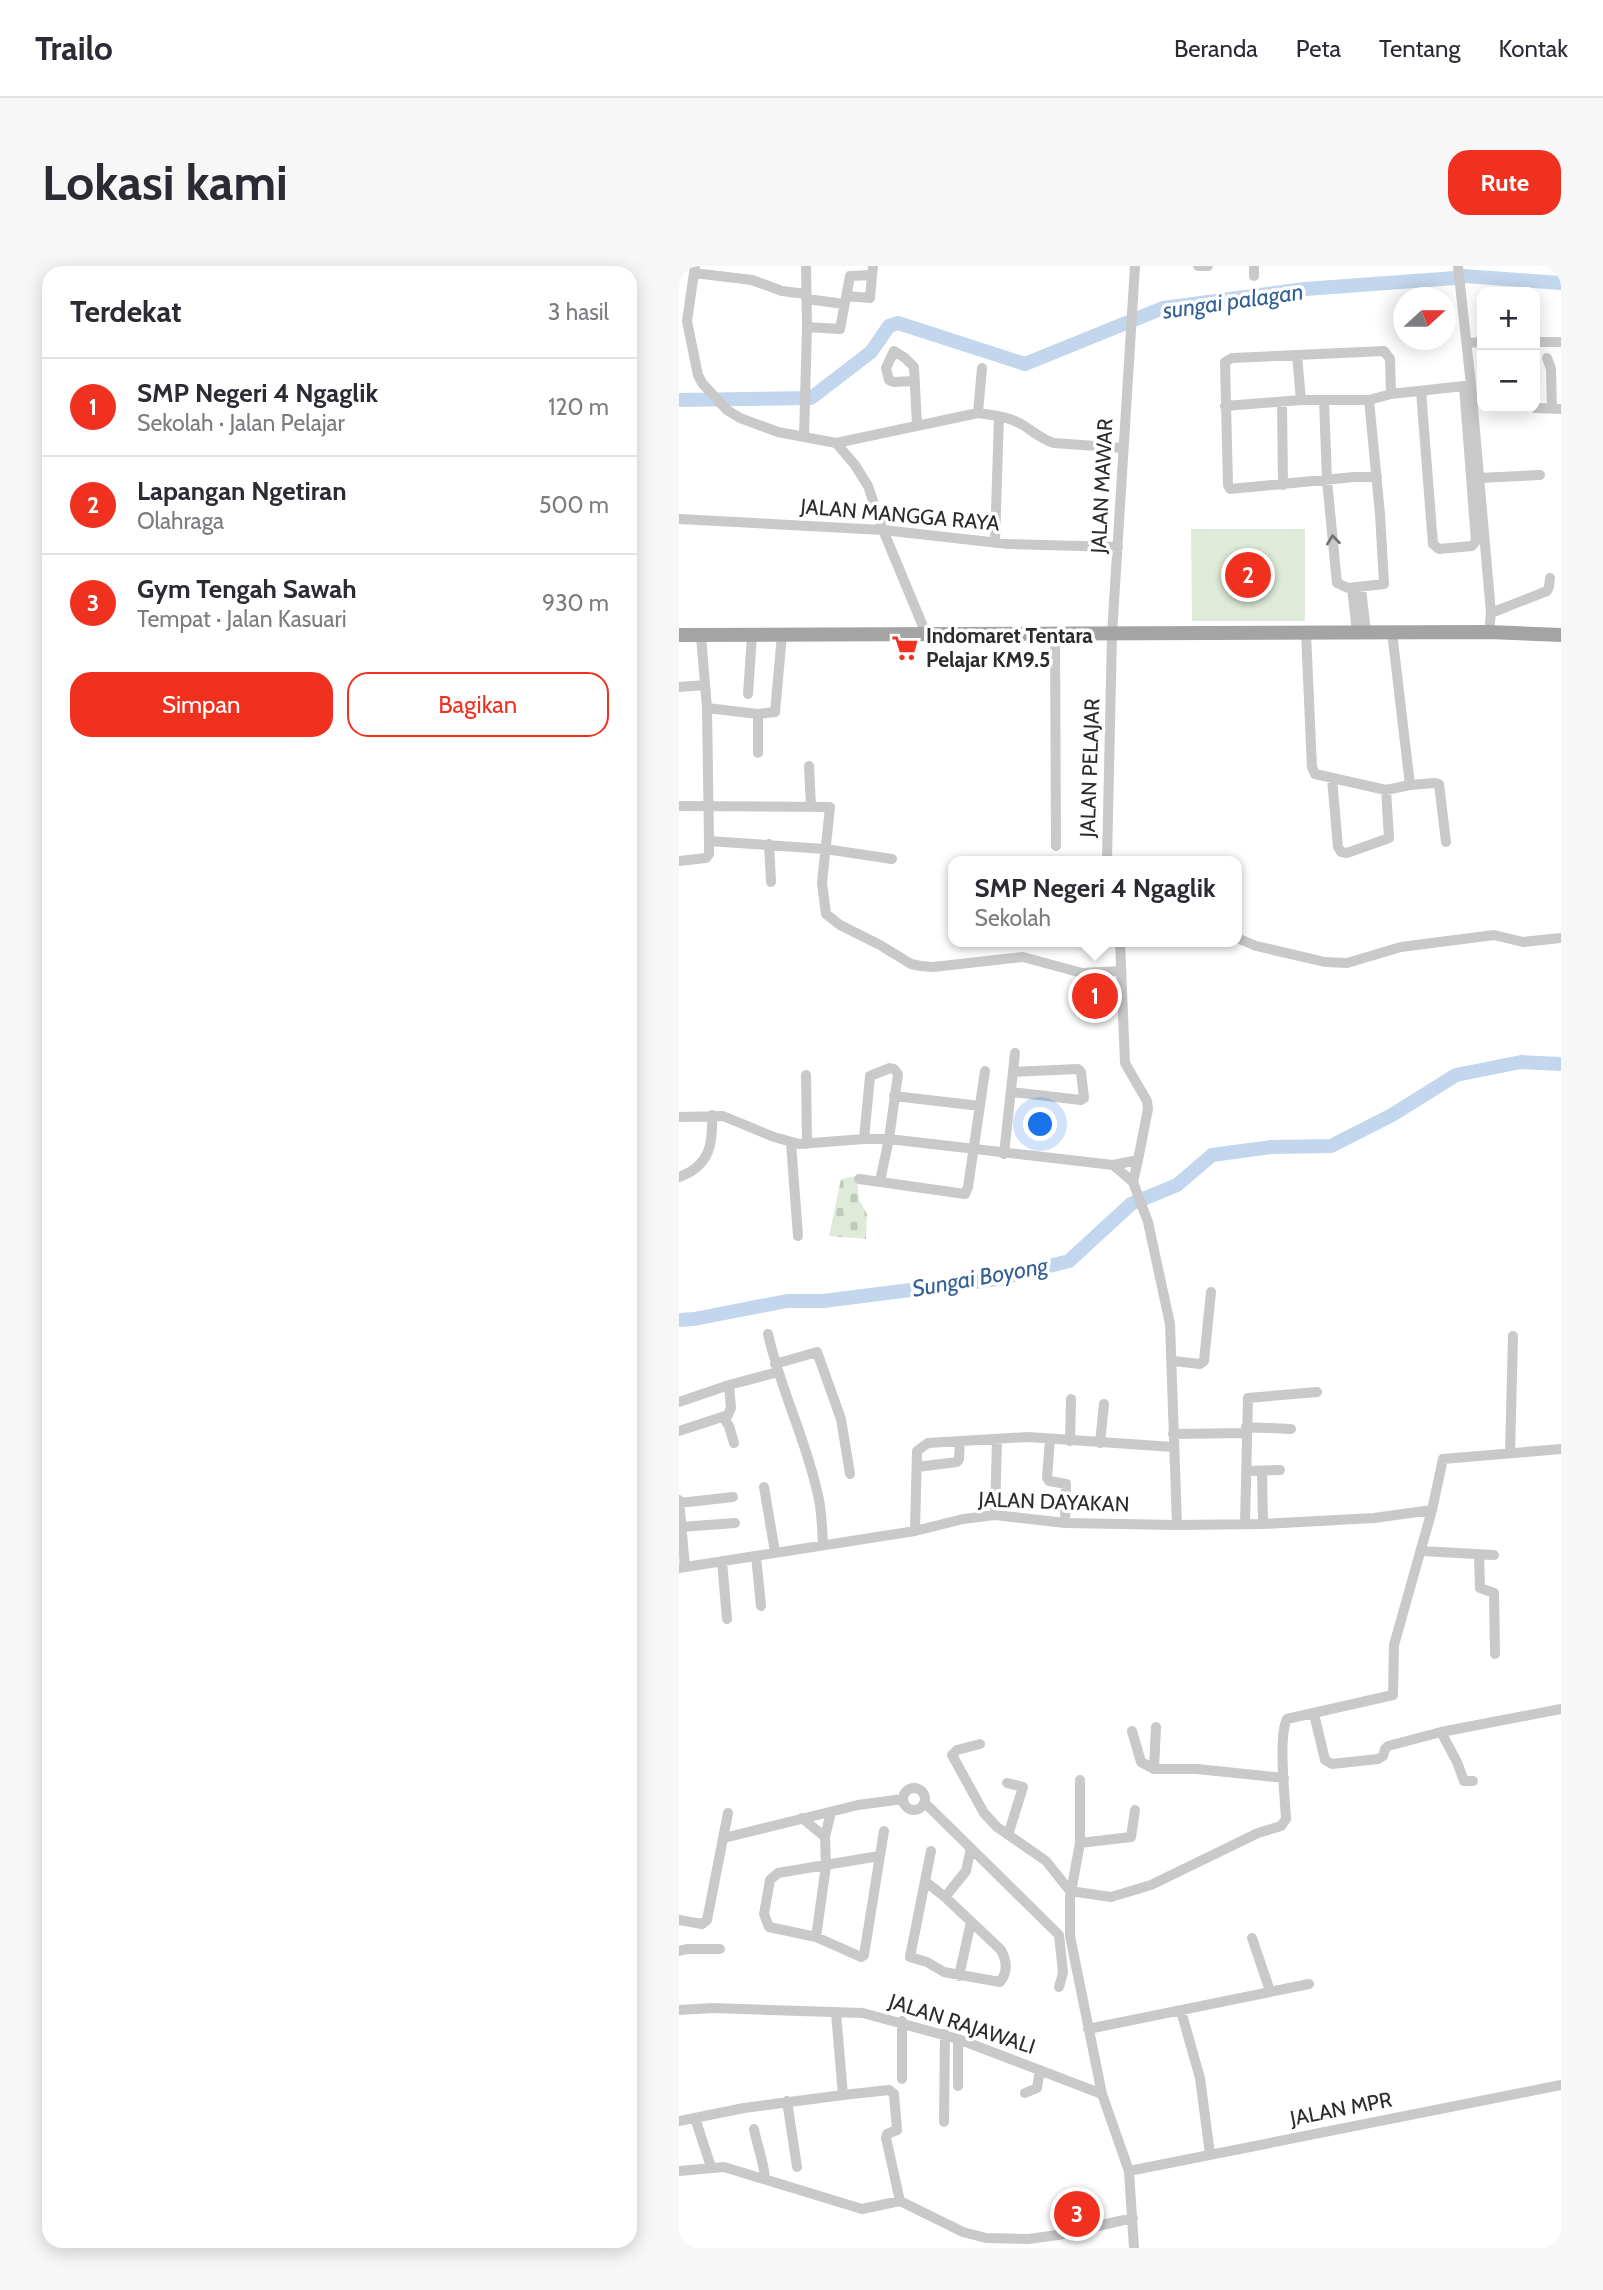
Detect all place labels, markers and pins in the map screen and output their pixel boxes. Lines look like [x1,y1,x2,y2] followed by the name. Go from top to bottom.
[1225,549,1271,601] pin: 2
[926,623,1093,672] place label: Indomaret Tentara Pelajar KM9.5
[890,633,920,663] supermarket icon: Indomaret Tentara Pelajar KM9.5
[1072,970,1118,1022] pin: 1
[1054,2188,1100,2240] pin: 3

